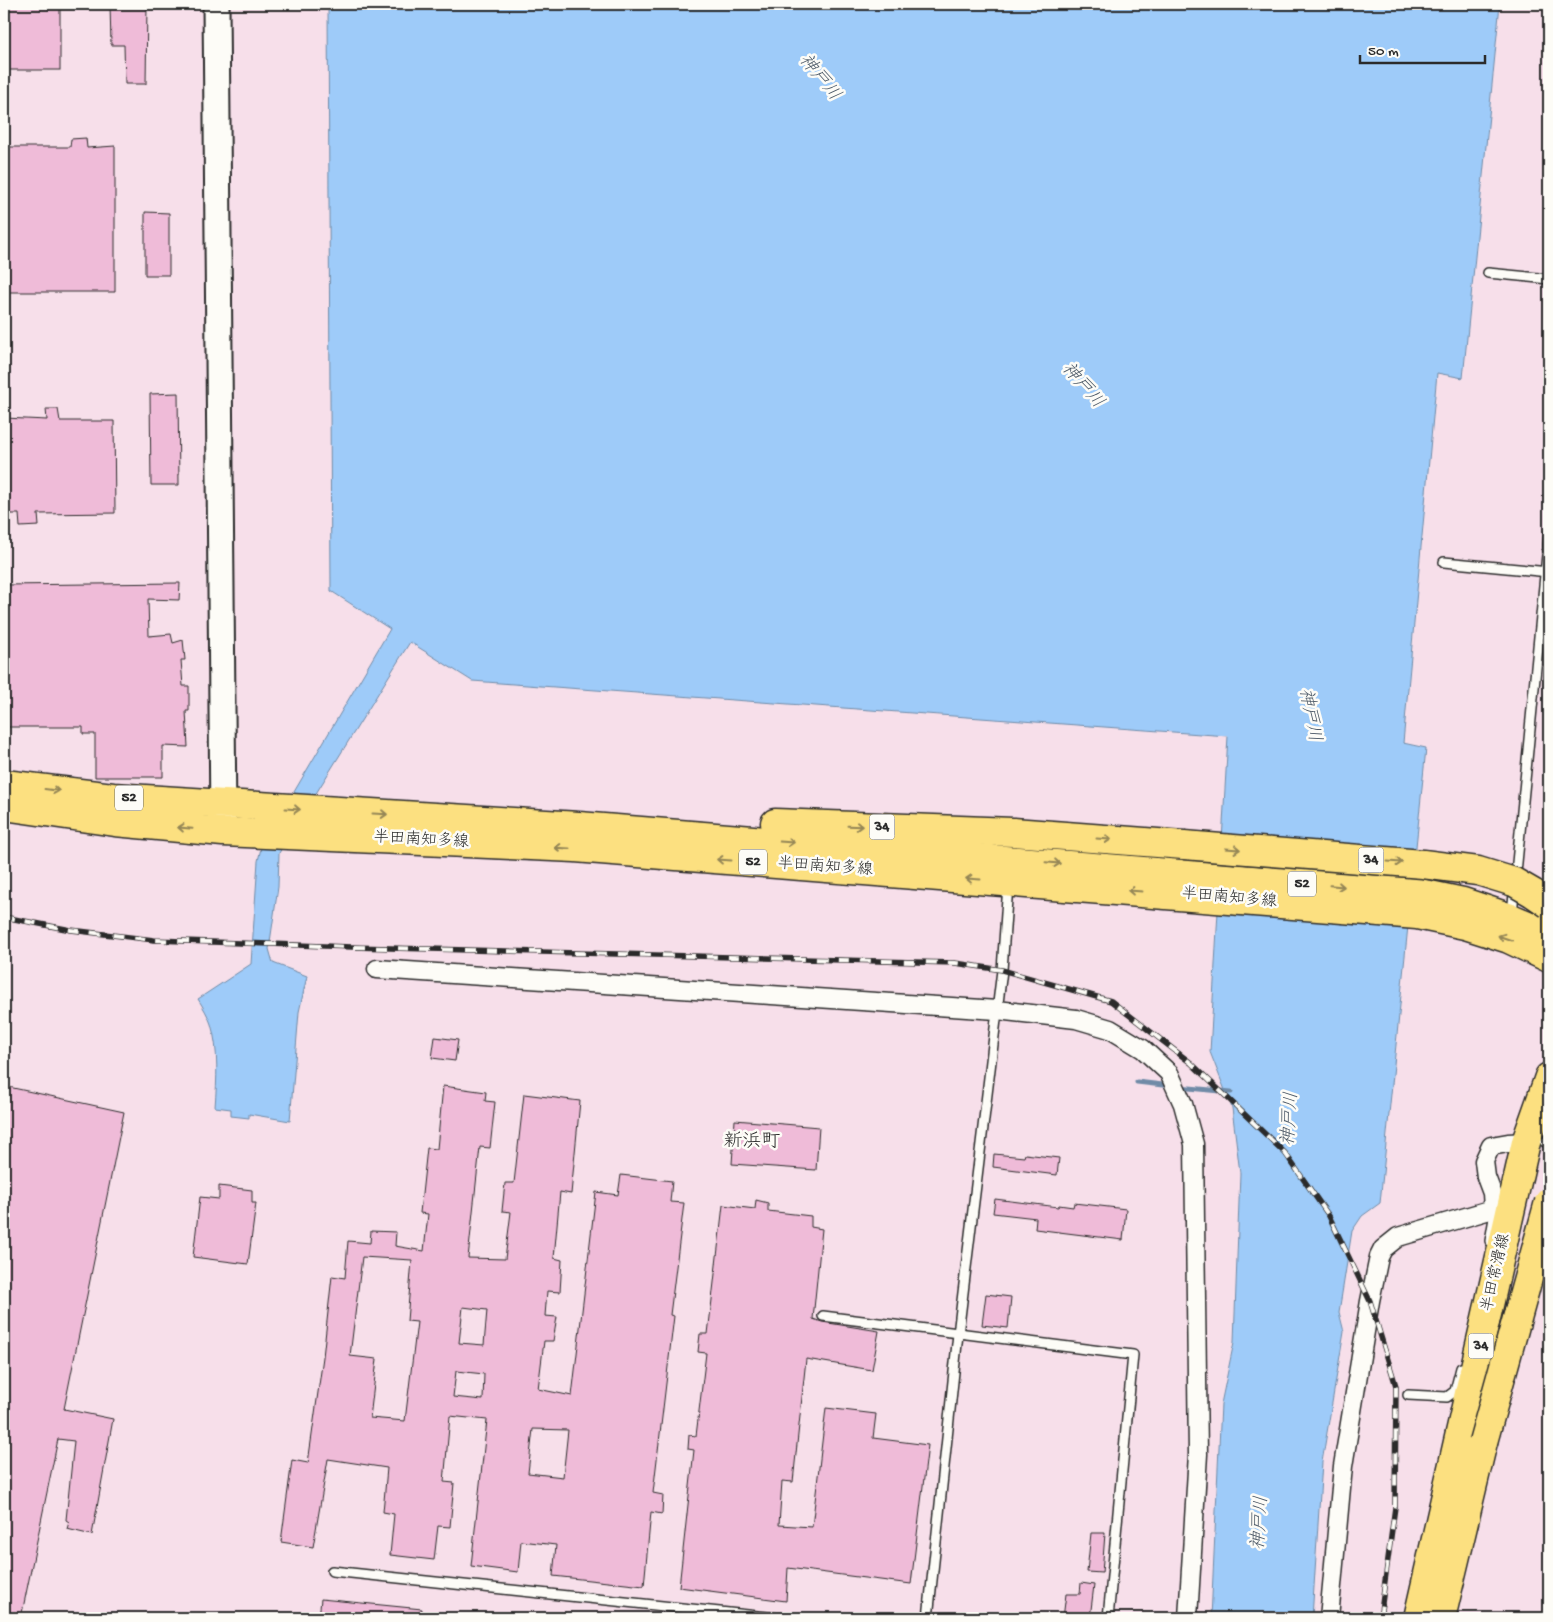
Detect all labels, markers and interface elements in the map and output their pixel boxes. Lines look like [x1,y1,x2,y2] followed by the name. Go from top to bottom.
[1360,32,1486,64] scale bar
[1368,43,1399,61] text: 50 m
[794,50,845,106] water label: 神戸川
[1056,358,1108,413] water label: 神戸川
[1294,686,1325,744] water label: 神戸川
[44,785,60,795] one-way arrow
[115,786,143,810] road number: 52
[284,804,300,813] one-way arrow
[372,810,388,819] one-way arrow
[870,814,894,840] road number: 34
[846,822,862,831] one-way arrow
[177,824,193,833] one-way arrow
[373,827,470,853] street label: 半田南知多線
[1096,834,1112,844] one-way arrow
[778,837,794,847] one-way arrow
[554,843,570,852] one-way arrow
[1225,844,1241,854] one-way arrow
[1358,848,1384,872] road number: 34
[739,850,767,874] road number: 52
[776,853,874,881] street label: 半田南知多線
[716,855,732,864] one-way arrow
[1387,857,1403,866] one-way arrow
[1045,858,1061,868] one-way arrow
[1288,872,1316,896] road number: 52
[965,874,981,884] one-way arrow
[1329,882,1345,891] one-way arrow
[1180,883,1278,913] street label: 半田南知多線
[1127,887,1143,896] one-way arrow
[1498,933,1513,942] one-way arrow
[1278,1091,1303,1147] water label: 神戸川
[723,1131,781,1154] district label: 新浜町
[1477,1231,1515,1314] street label: 半田常滑線
[1468,1334,1494,1358] road number: 34
[1248,1495,1273,1551] water label: 神戸川

